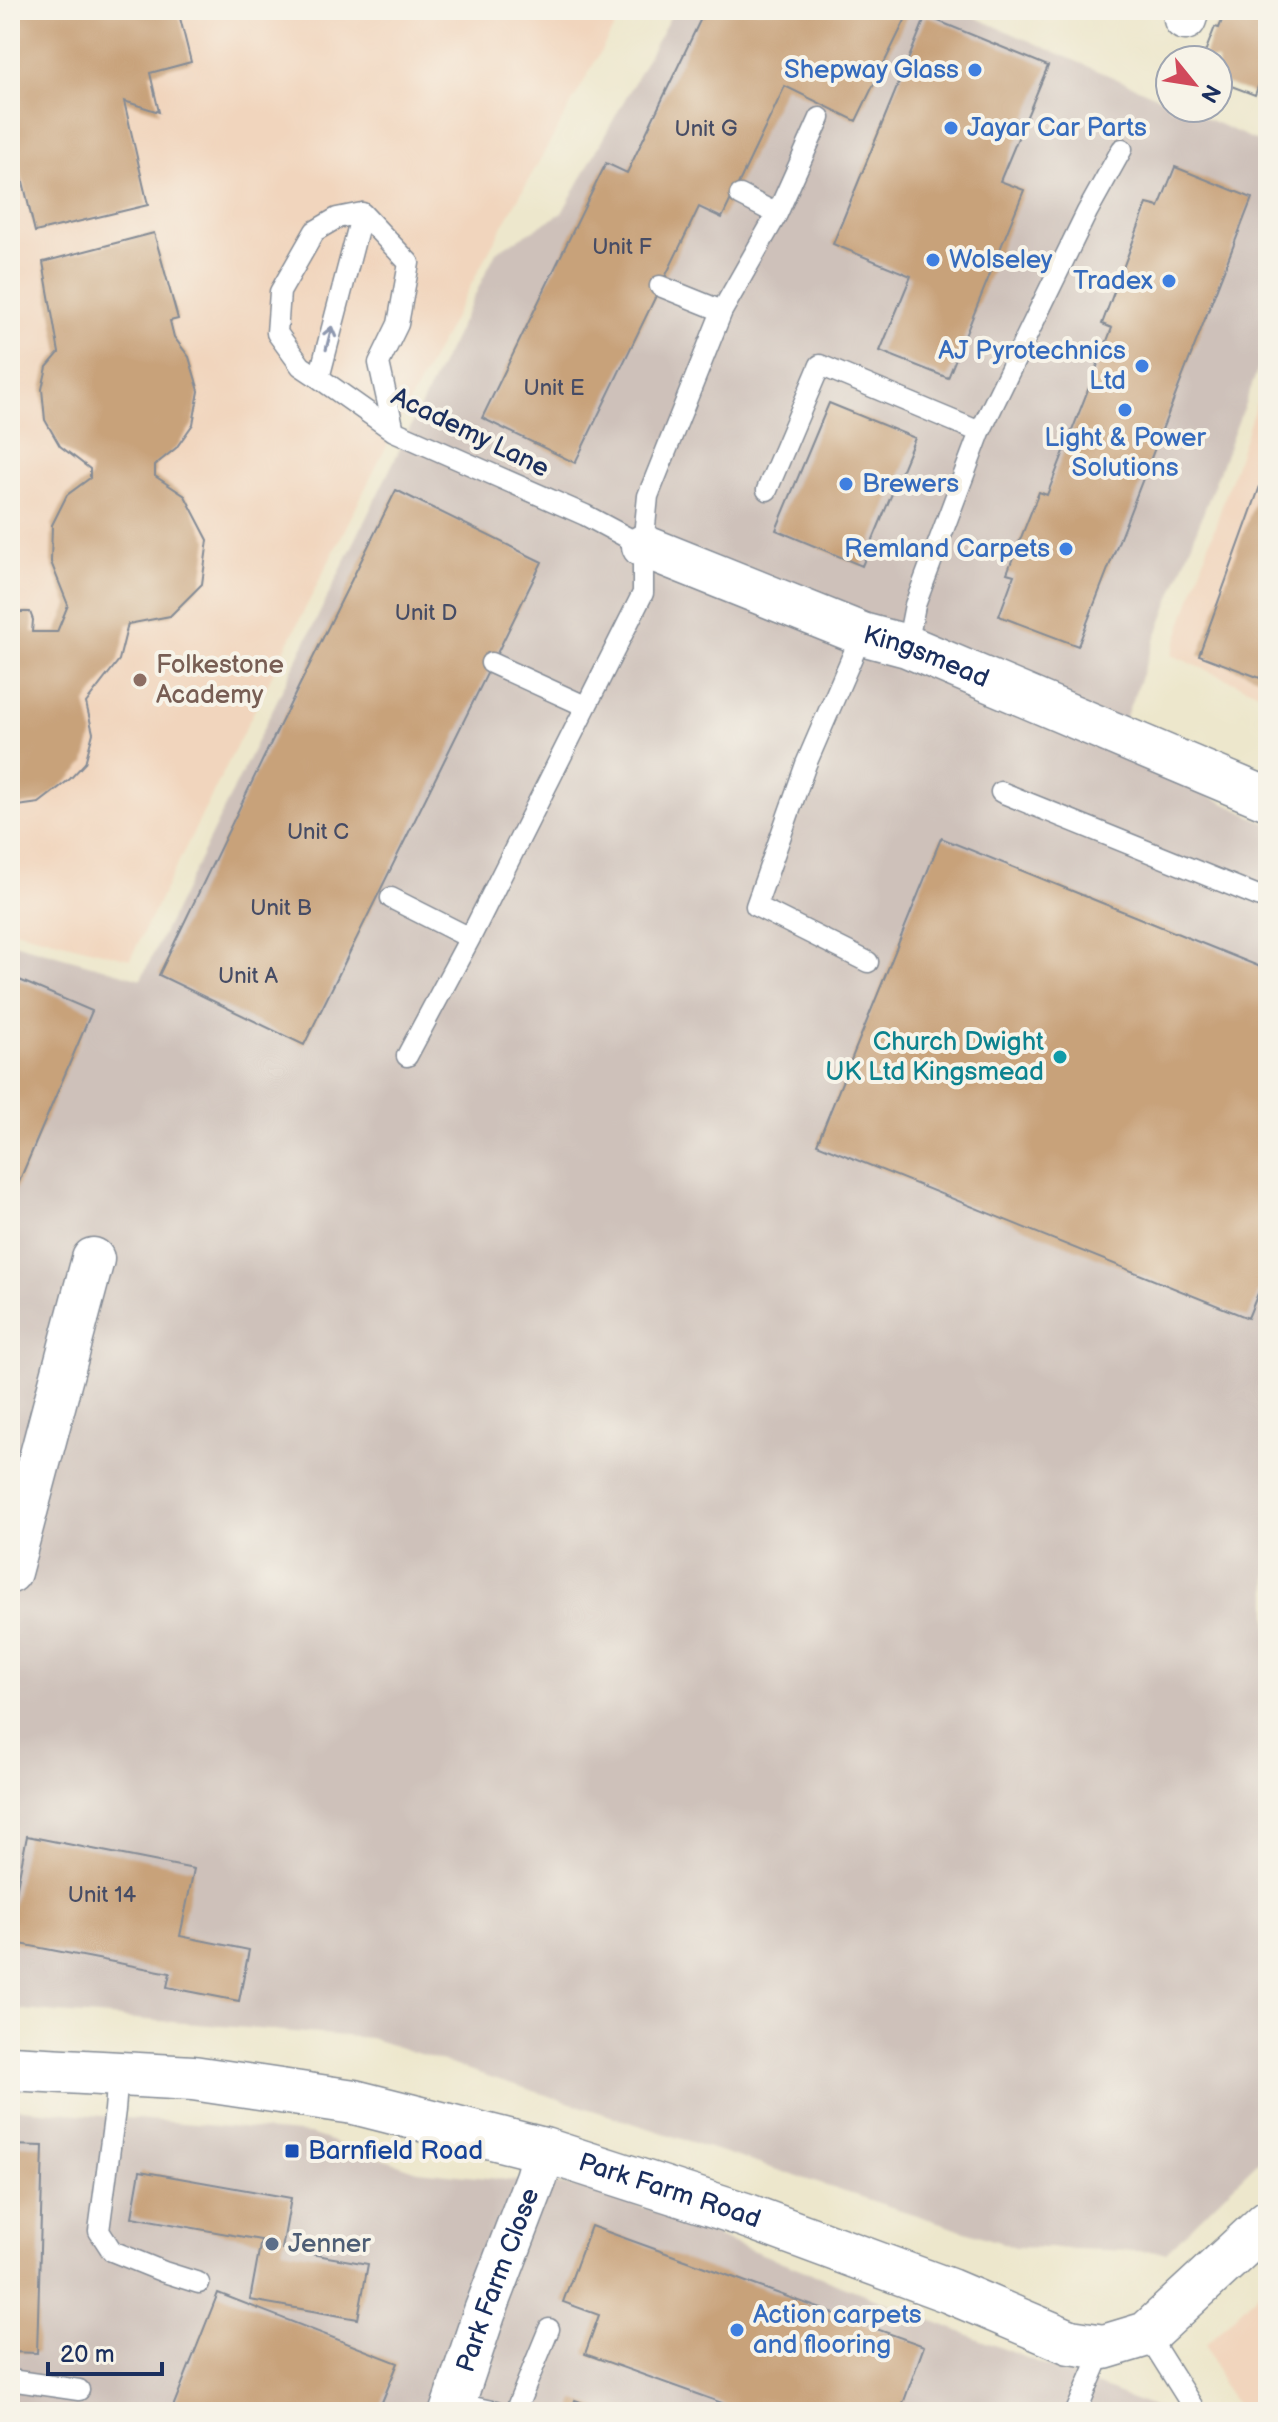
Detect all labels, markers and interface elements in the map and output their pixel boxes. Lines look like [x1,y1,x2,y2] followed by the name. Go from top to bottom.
[1154,44,1234,124] north arrow
[784,55,959,86] place label: Shepway Glass
[966,61,984,79] marker: Shepway Glass
[1194,79,1226,107] text: N
[967,113,1147,144] place label: Jayar Car Parts
[675,116,737,143] house number: Unit G
[942,119,960,137] marker: Jayar Car Parts
[592,234,653,261] house number: Unit F
[949,245,1053,276] place label: Wolseley
[924,251,942,269] marker: Wolseley
[1073,266,1153,297] place label: Tradex
[1160,272,1178,290] marker: Tradex
[323,325,338,351] one-way arrow
[938,336,1126,397] place label: AJ Pyrotechnics Ltd
[1133,357,1151,375] marker: AJ Pyrotechnics Ltd
[524,375,584,402] house number: Unit E
[386,381,554,485] street label: Academy Lane
[1116,401,1134,419] marker: Light & Power Solutions
[1044,423,1206,484] place label: Light & Power Solutions
[862,469,959,500] place label: Brewers
[837,475,855,493] marker: Brewers
[844,534,1050,565] place label: Remland Carpets
[1057,540,1075,558] marker: Remland Carpets
[395,600,457,627] house number: Unit D
[860,620,994,694] street label: Kingsmead
[156,650,284,711] place label: Folkestone Academy
[131,671,149,689] marker: Folkestone Academy
[287,819,349,846] house number: Unit C
[250,895,312,922] house number: Unit B
[218,963,278,990] house number: Unit A
[825,1027,1044,1088] place label: Church Dwight UK Ltd Kingsmead
[1051,1048,1069,1066] marker: Church Dwight UK Ltd Kingsmead
[68,1882,137,1909] house number: Unit 14
[308,2136,483,2167] place label: Barnfield Road
[283,2142,301,2160] marker: Barnfield Road
[575,2147,765,2235] street label: Park Farm Road
[450,2184,546,2376] street label: Park Farm Close
[288,2229,371,2260] place label: Jenner
[263,2235,281,2253] marker: Jenner
[753,2300,922,2361] place label: Action carpets and flooring
[728,2321,746,2339] marker: Action carpets and flooring
[48,2326,162,2376] scale bar
[60,2340,115,2369] text: 20 m

